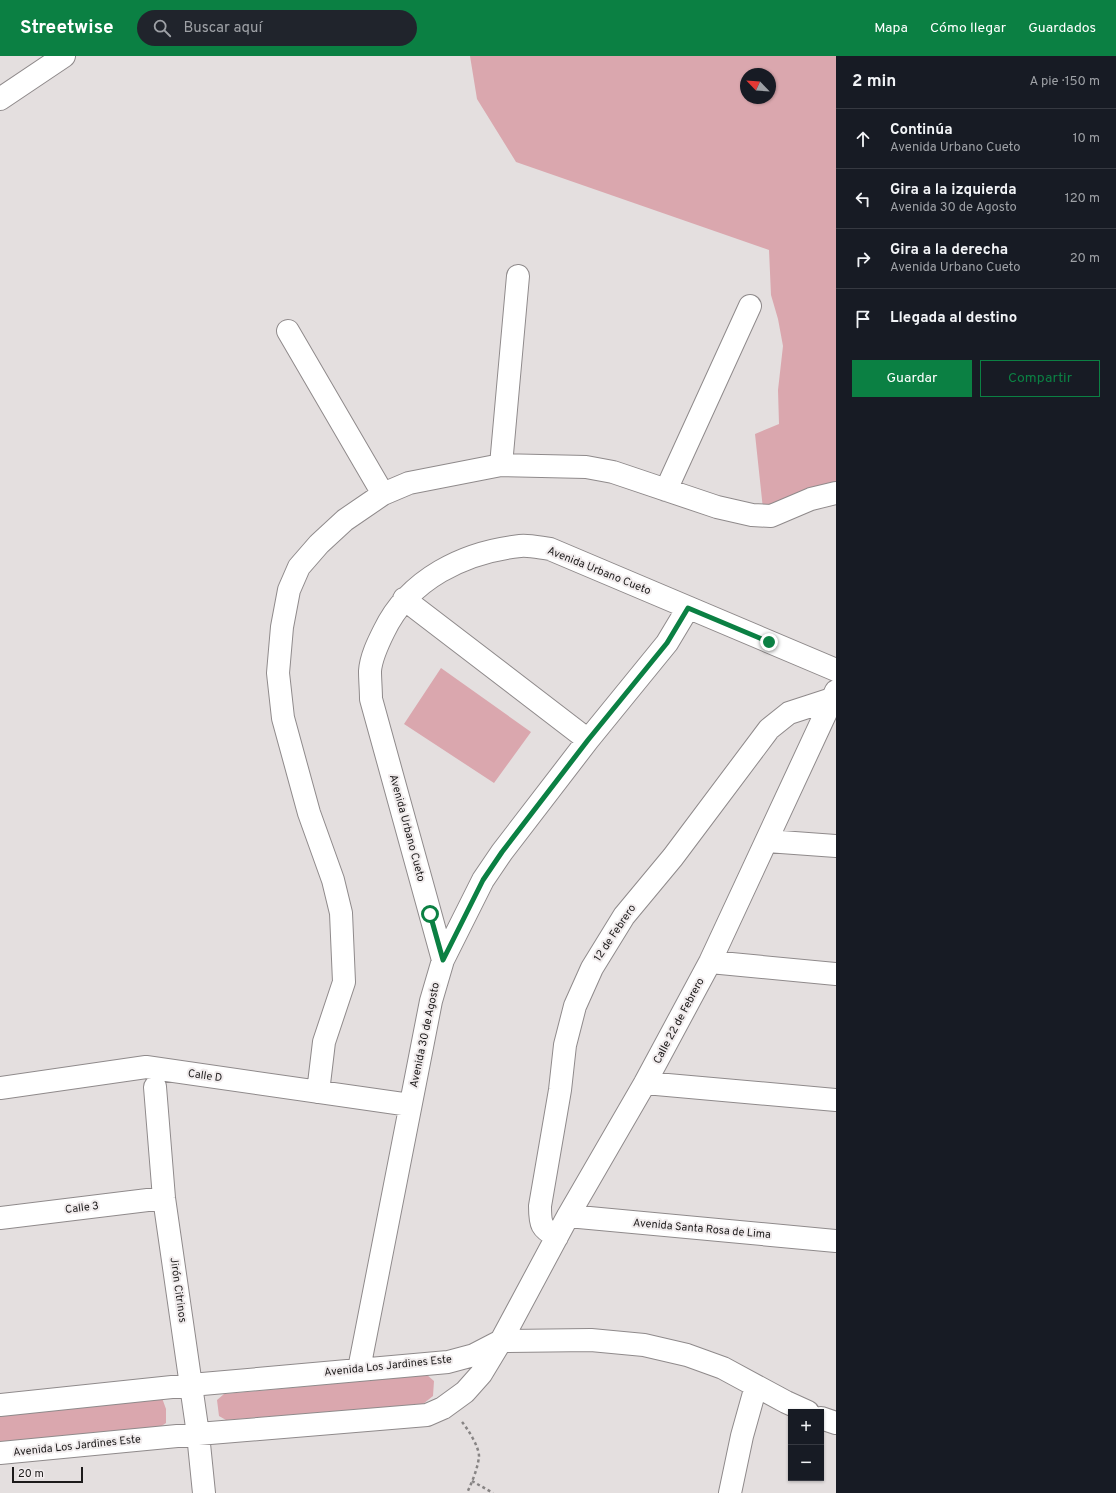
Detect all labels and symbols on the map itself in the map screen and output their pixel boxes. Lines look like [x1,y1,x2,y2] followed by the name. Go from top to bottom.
[740,68,776,104] north arrow
[545,544,653,598] street label: Avenida Urbano Cueto
[760,633,778,651] route end
[386,773,428,883] street label: Avenida Urbano Cueto
[591,902,639,964] street label: 12 de Febrero
[421,905,439,923] route start
[650,976,708,1066] street label: Calle 22 de Febrero
[407,981,443,1089] street label: Avenida 30 de Agosto
[187,1067,223,1085] street label: Calle D
[64,1199,100,1217] street label: Calle 3
[632,1216,772,1242] street label: Avenida Santa Rosa de Lima
[166,1256,190,1324] street label: Jirón Citrinos
[324,1352,453,1380] street label: Avenida Los Jardines Este
[13,1432,142,1460] street label: Avenida Los Jardines Este
[12,1465,83,1484] scale bar

